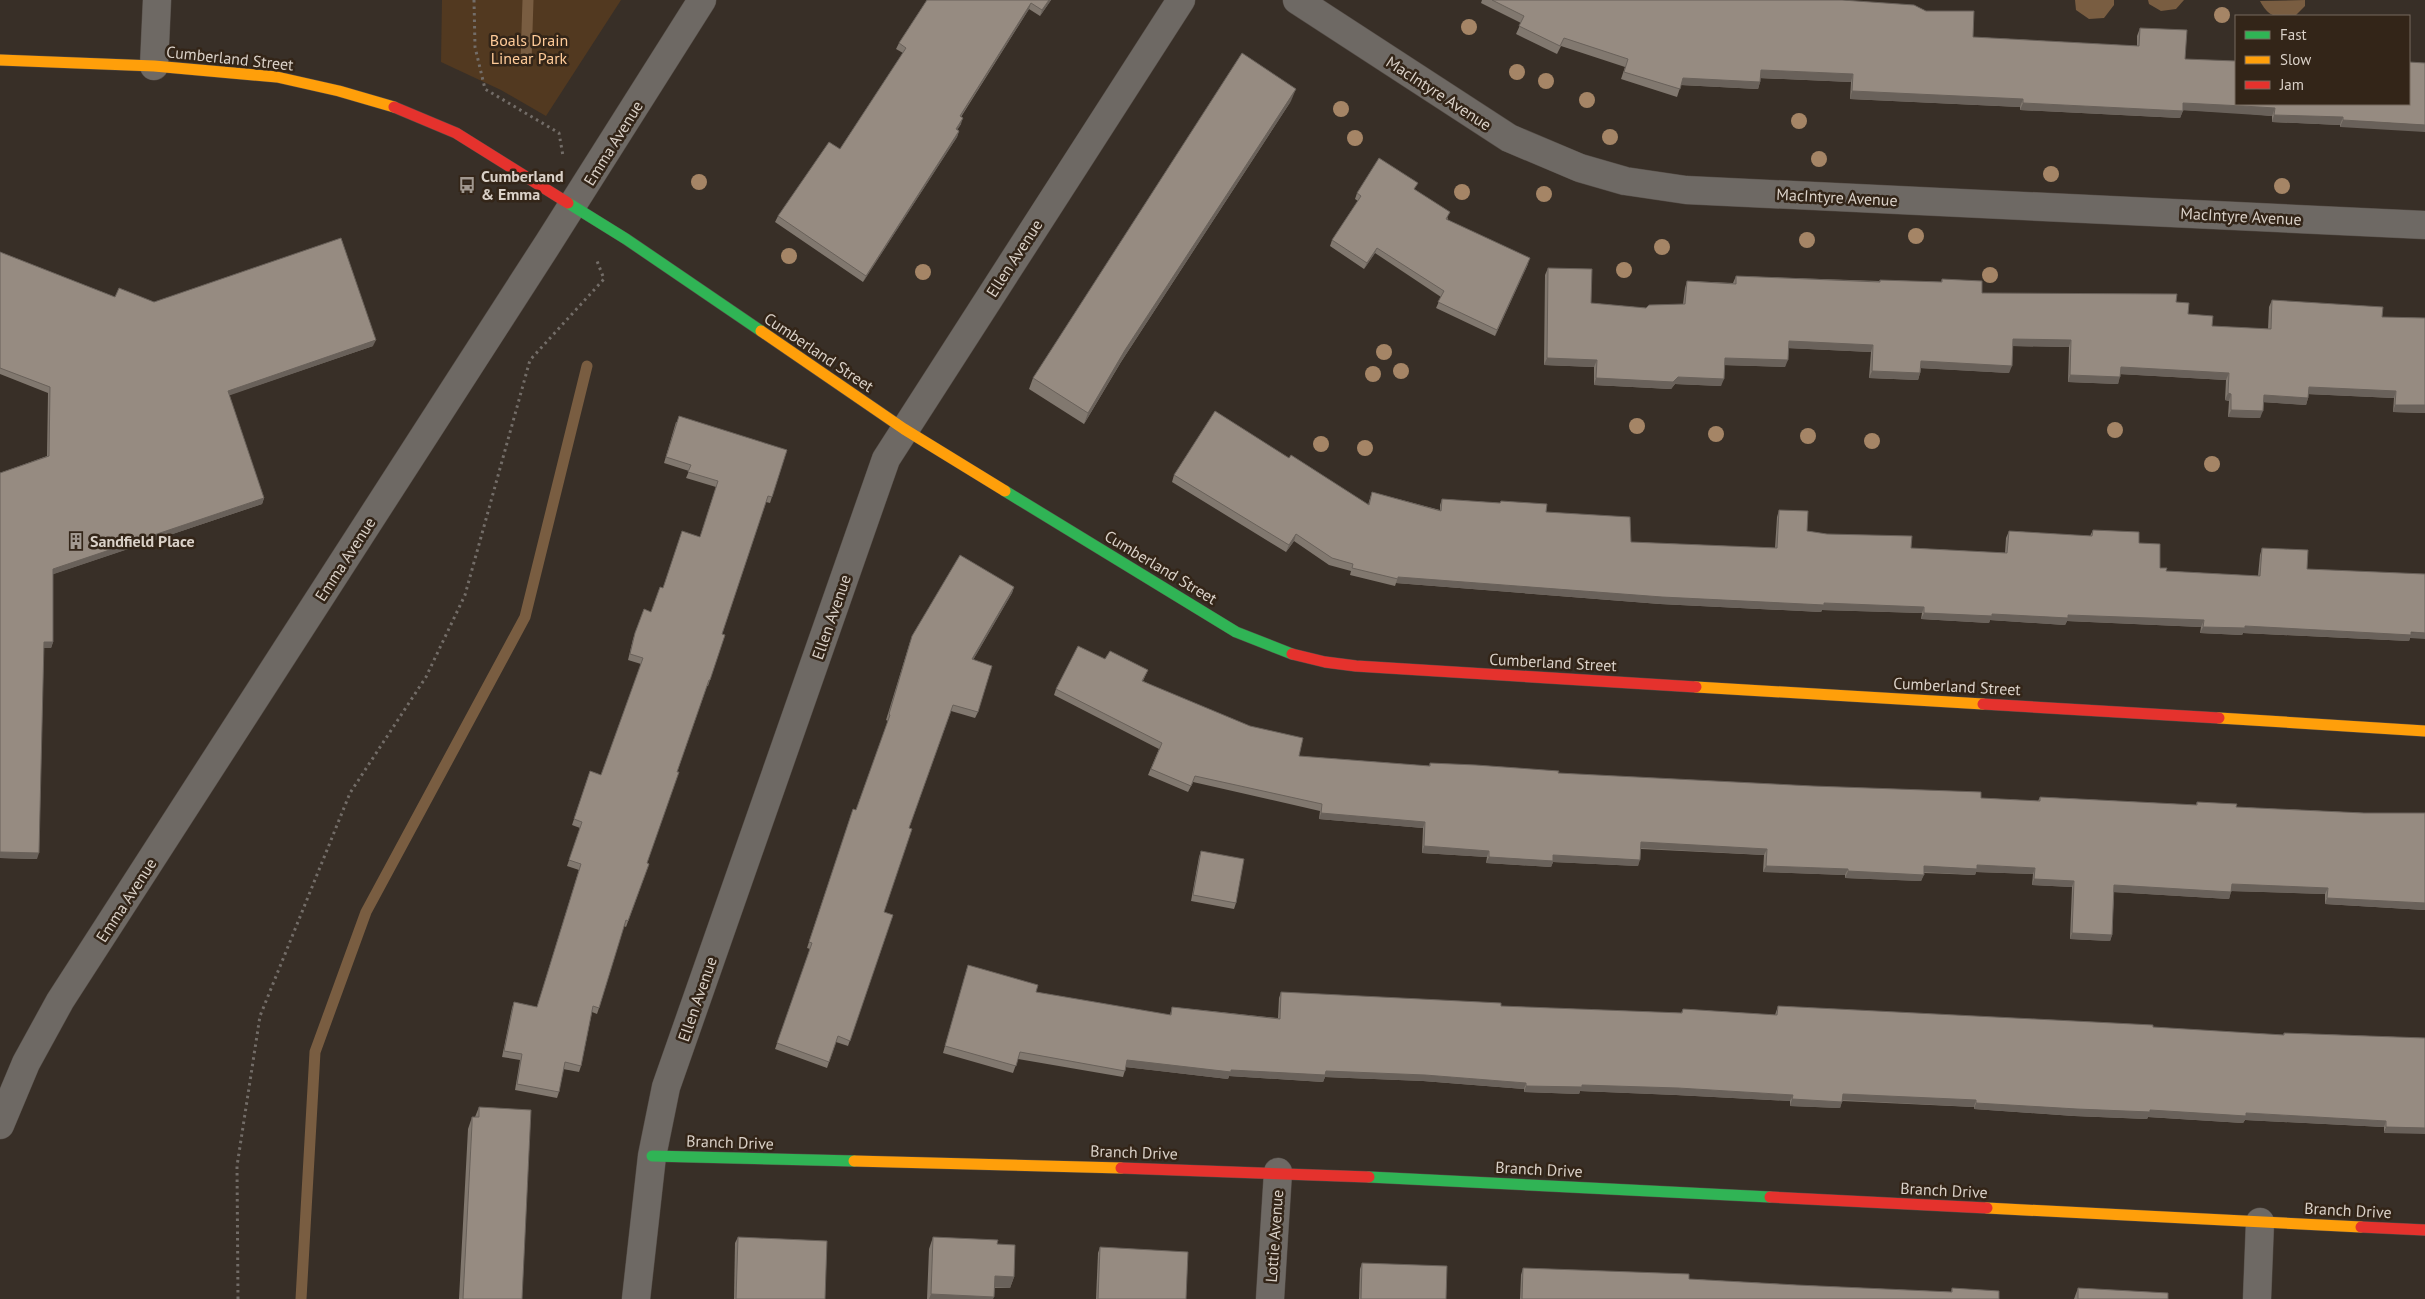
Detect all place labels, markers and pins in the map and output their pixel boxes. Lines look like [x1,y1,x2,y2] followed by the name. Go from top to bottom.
[481,166,564,204] place label: Cumberland & Emma
[457,175,477,195] bus stop icon: Cumberland & Emma
[66,531,86,551] building icon: Sandfield Place
[90,531,195,551] place label: Sandfield Place

